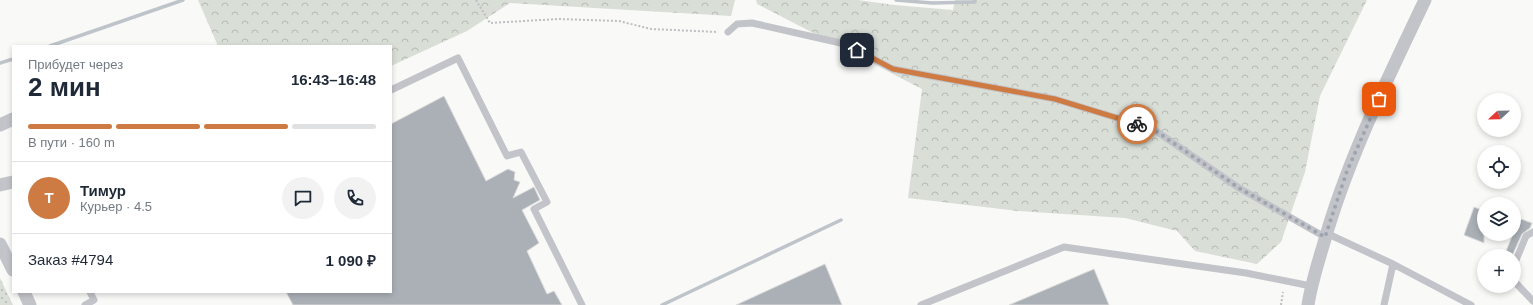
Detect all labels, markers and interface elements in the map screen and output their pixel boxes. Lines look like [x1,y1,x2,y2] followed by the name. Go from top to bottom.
[840,33,874,67] pin
[846,39,868,61] icon: home
[28,57,123,72] text: Прибудет через
[291,71,376,88] text: 16:43–16:48
[28,72,101,102] text: 2 мин
[1362,82,1396,116] pin
[1368,88,1390,110] icon: bag
[1477,93,1521,137] north arrow
[1477,93,1521,293] map controls
[1117,104,1157,144] courier
[1126,113,1148,135] icon: bike
[28,135,115,150] text: В пути · 160 m
[1477,145,1521,189] button: locate
[282,177,324,219] button: chat
[334,177,376,219] button: phone
[80,182,126,199] text: Тимур
[44,189,54,206] text: Т
[1477,197,1521,241] button: layers
[80,199,152,214] text: Курьер · 4.5
[1477,249,1521,293] button: +
[28,251,113,268] text: Заказ #4794
[326,252,376,269] text: 1 090 ₽

